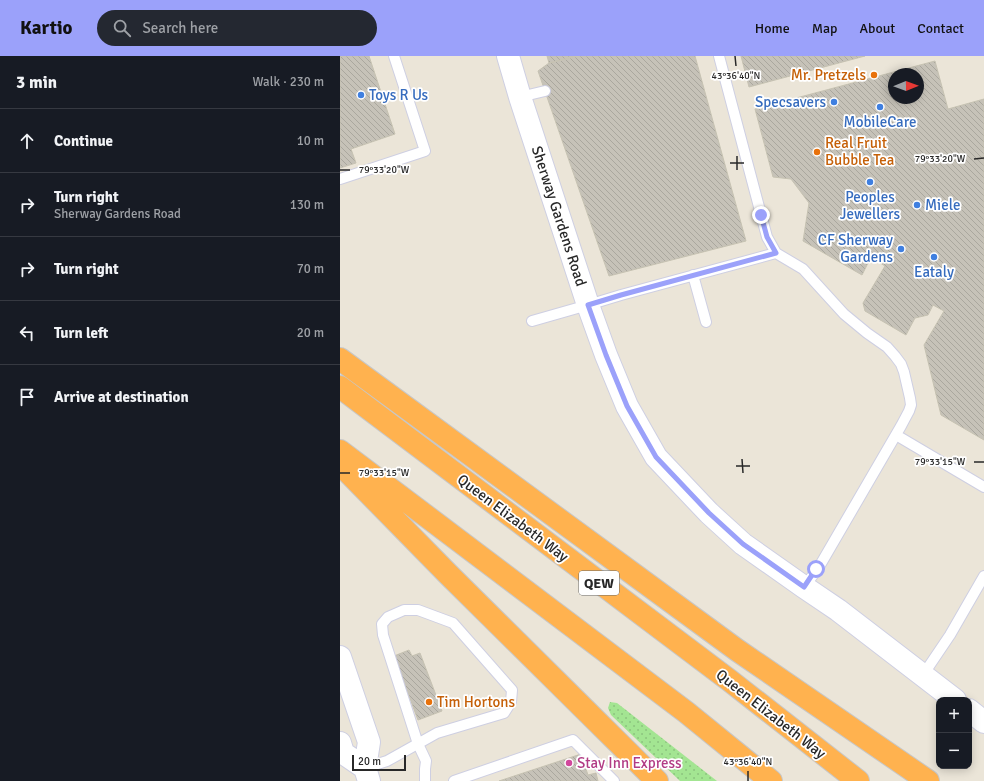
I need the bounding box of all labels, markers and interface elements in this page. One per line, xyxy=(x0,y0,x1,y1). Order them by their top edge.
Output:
search box xyxy=(97,10,377,46)
text: Kartio xyxy=(20,16,73,40)
icon: search xyxy=(111,17,133,39)
text: Search here xyxy=(143,19,218,37)
text: Home xyxy=(755,20,790,37)
text: Map xyxy=(812,20,837,37)
text: About xyxy=(859,20,895,37)
text: Contact xyxy=(917,20,964,37)
place label: Mr. Pretzels xyxy=(791,66,866,84)
north arrow xyxy=(888,68,924,104)
text: 43°36'40"N xyxy=(712,70,760,82)
marker: Mr. Pretzels xyxy=(869,70,879,80)
text: 3 min xyxy=(16,72,57,93)
text: Walk · 230 m xyxy=(253,74,324,90)
place label: Toys R Us xyxy=(369,86,429,104)
marker: Toys R Us xyxy=(356,90,366,100)
place label: Specsavers xyxy=(755,93,826,111)
marker: Specsavers xyxy=(829,97,839,107)
marker: MobileCare xyxy=(875,102,885,112)
place label: MobileCare xyxy=(844,113,916,131)
icon: ahead xyxy=(16,130,38,152)
text: Continue xyxy=(54,132,113,150)
text: 10 m xyxy=(297,133,324,149)
place label: Real Fruit Bubble Tea xyxy=(825,134,894,169)
street label: Sherway Gardens Road xyxy=(528,144,590,288)
marker: Real Fruit Bubble Tea xyxy=(812,147,822,157)
text: 79°33'20"W xyxy=(915,153,966,165)
text: 79°33'20"W xyxy=(359,164,410,176)
marker: Peoples Jewellers xyxy=(865,177,875,187)
text: Turn right xyxy=(54,188,119,206)
place label: Peoples Jewellers xyxy=(840,188,901,223)
icon: right xyxy=(16,194,38,216)
place label: Miele xyxy=(925,196,960,214)
text: 130 m xyxy=(290,197,324,213)
marker: Miele xyxy=(912,200,922,210)
text: Sherway Gardens Road xyxy=(54,206,181,222)
route end xyxy=(752,206,770,224)
place label: CF Sherway Gardens xyxy=(818,231,893,266)
marker: CF Sherway Gardens xyxy=(896,244,906,254)
marker: Eataly xyxy=(929,252,939,262)
icon: right xyxy=(16,258,38,280)
text: Turn right xyxy=(54,260,119,278)
text: 70 m xyxy=(297,261,324,277)
place label: Eataly xyxy=(914,263,954,281)
icon: left xyxy=(16,322,38,344)
text: Turn left xyxy=(54,324,108,342)
text: 20 m xyxy=(297,325,324,341)
icon: arrive xyxy=(16,386,38,408)
text: Arrive at destination xyxy=(54,388,189,406)
text: 79°33'15"W xyxy=(915,456,966,468)
text: 79°33'15"W xyxy=(359,467,410,479)
street label: Queen Elizabeth Way xyxy=(454,470,572,566)
route start xyxy=(807,560,825,578)
road number: QEW xyxy=(579,571,619,595)
street label: Queen Elizabeth Way xyxy=(713,666,829,762)
place label: Tim Hortons xyxy=(437,693,516,711)
marker: Tim Hortons xyxy=(424,697,434,707)
map controls xyxy=(936,697,972,769)
button: + xyxy=(936,697,972,733)
button: − xyxy=(936,733,972,769)
scale bar xyxy=(352,753,406,772)
place label: Stay Inn Express xyxy=(577,754,682,772)
text: 20 m xyxy=(358,755,381,768)
text: 43°36'40"N xyxy=(724,756,772,768)
marker: Stay Inn Express xyxy=(564,758,574,768)

